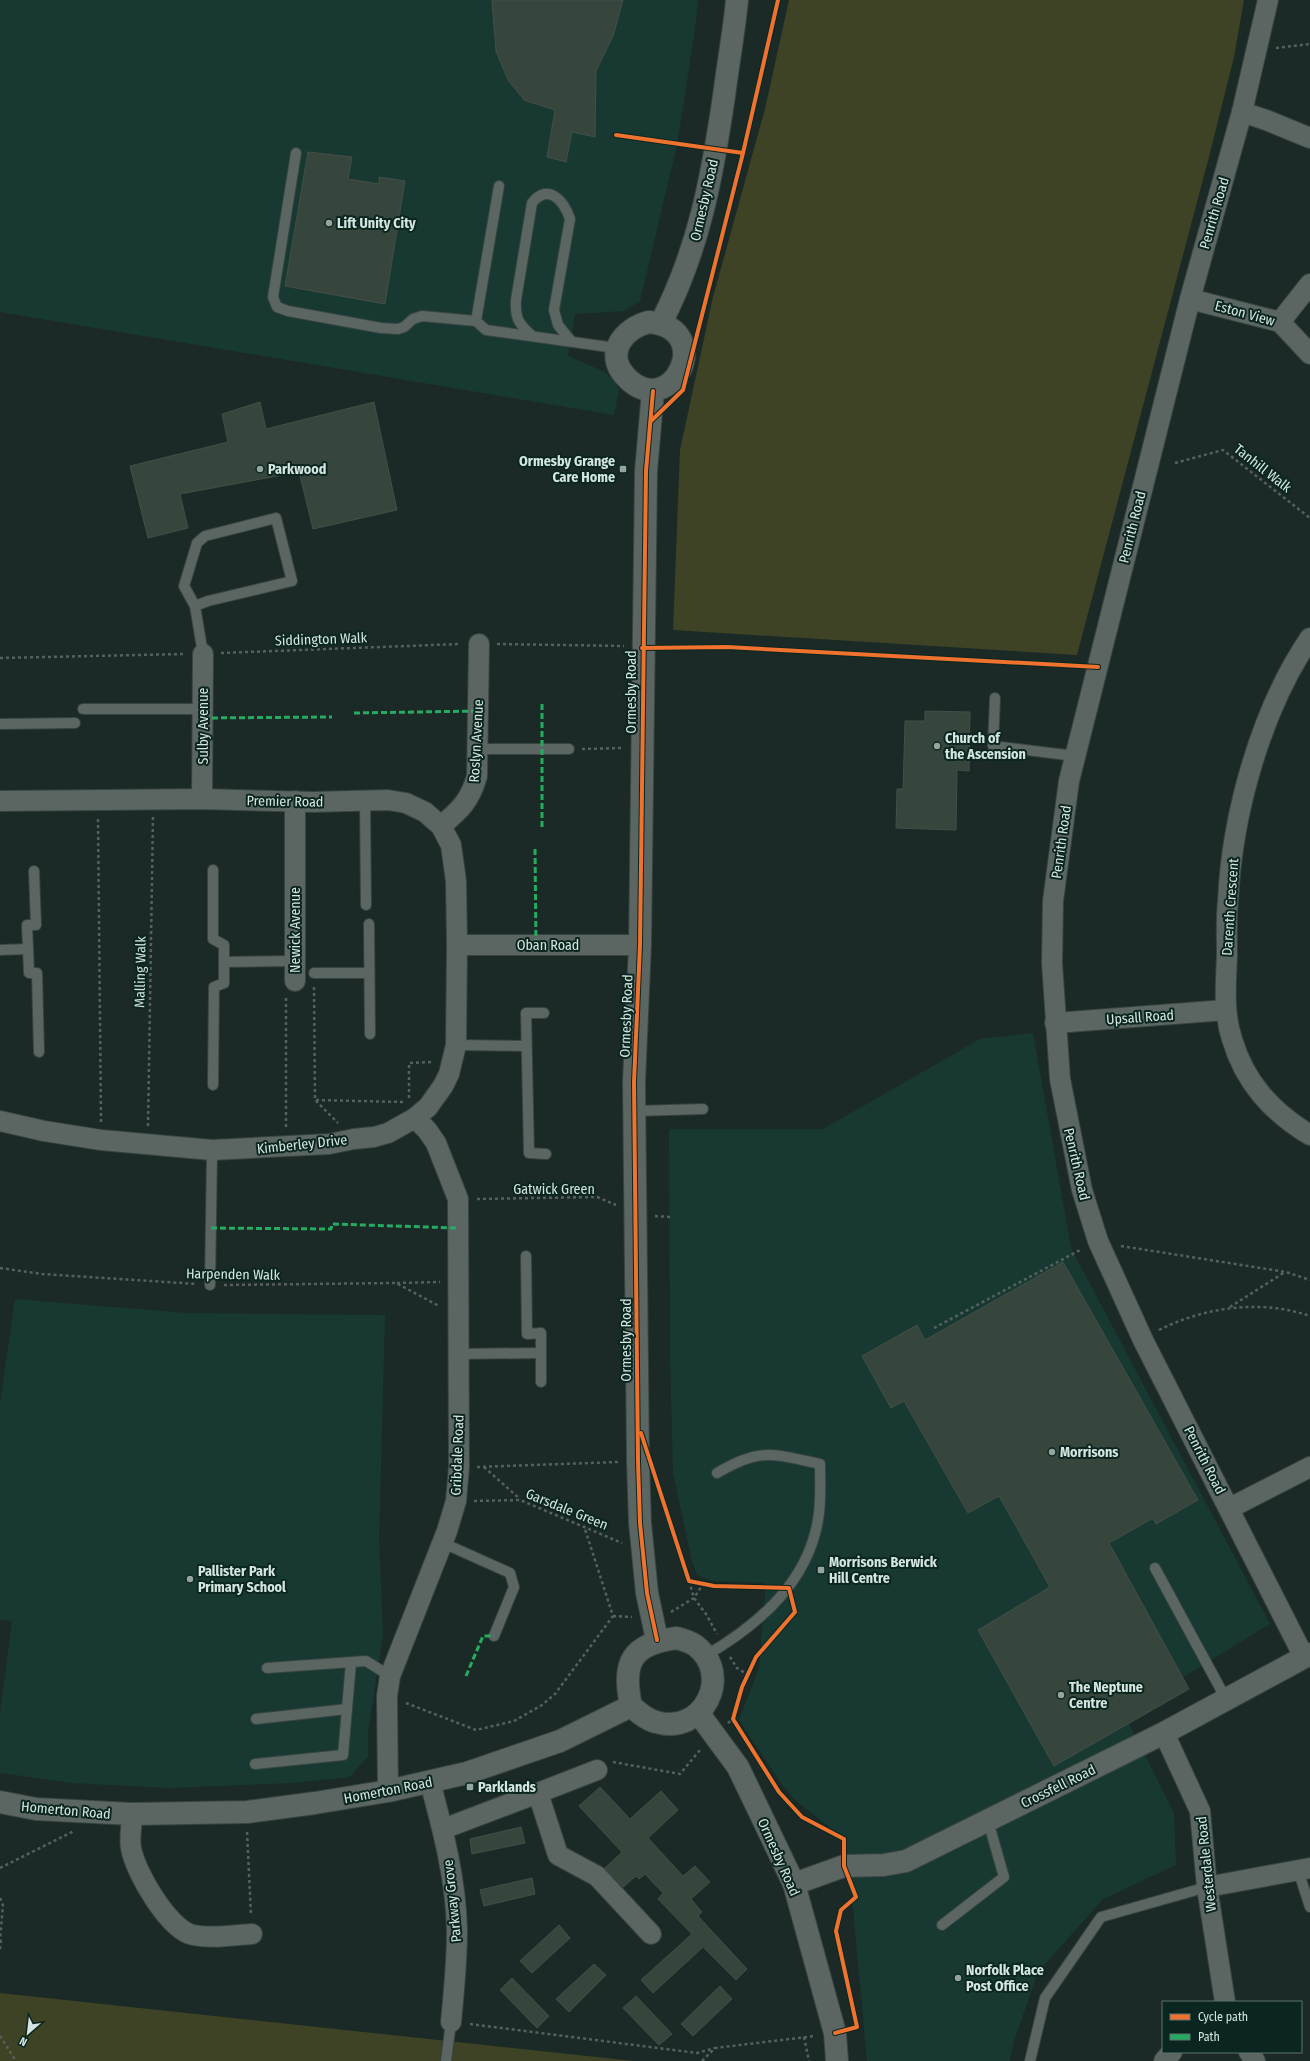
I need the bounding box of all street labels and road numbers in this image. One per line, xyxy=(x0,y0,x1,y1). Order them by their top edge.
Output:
street label: Ormesby Road xyxy=(687,158,722,243)
street label: Penrith Road xyxy=(1196,175,1233,251)
street label: Eston View xyxy=(1213,297,1277,330)
street label: Tanhill Walk xyxy=(1230,441,1295,497)
street label: Penrith Road xyxy=(1115,489,1150,565)
street label: Siddington Walk xyxy=(275,629,368,650)
street label: Ormesby Road xyxy=(623,650,640,734)
street label: Sulby Avenue xyxy=(195,687,212,764)
street label: Roslyn Avenue xyxy=(466,699,487,783)
street label: Premier Road xyxy=(246,792,324,811)
street label: Penrith Road xyxy=(1048,804,1075,880)
street label: Darenth Crescent xyxy=(1219,857,1242,956)
street label: Newick Avenue xyxy=(287,887,304,973)
street label: Malling Walk xyxy=(131,935,150,1008)
street label: Oban Road xyxy=(517,937,579,954)
street label: Ormesby Road xyxy=(617,974,636,1058)
street label: Upsall Road xyxy=(1106,1007,1175,1028)
street label: Penrith Road xyxy=(1060,1126,1093,1202)
street label: Kimberley Drive xyxy=(256,1131,348,1158)
street label: Gatwick Green xyxy=(513,1181,595,1198)
street label: Harpenden Walk xyxy=(186,1265,281,1284)
street label: Ormesby Road xyxy=(618,1298,635,1382)
street label: Gribdale Road xyxy=(448,1414,467,1496)
street label: Penrith Road xyxy=(1180,1423,1229,1497)
street label: Garsdale Green xyxy=(523,1485,610,1534)
street label: Crossfell Road xyxy=(1018,1761,1099,1812)
street label: Homerton Road xyxy=(342,1774,434,1807)
street label: Homerton Road xyxy=(20,1798,111,1823)
street label: Westerdale Road xyxy=(1193,1815,1220,1913)
street label: Ormesby Road xyxy=(754,1816,803,1899)
street label: Parkway Grove xyxy=(440,1859,465,1943)

